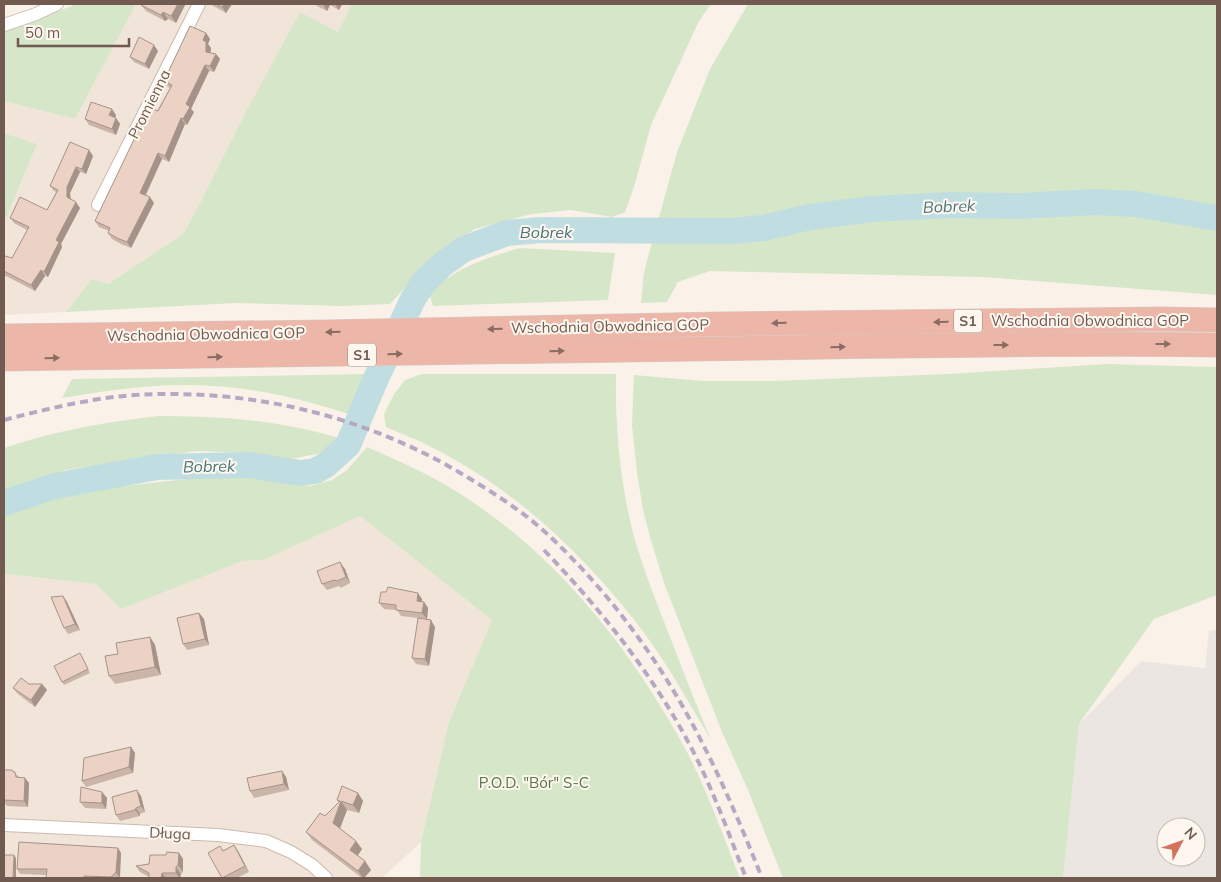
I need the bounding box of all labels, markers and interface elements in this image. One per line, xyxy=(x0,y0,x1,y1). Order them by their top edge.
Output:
scale bar xyxy=(18,15,129,47)
text: 50 m xyxy=(25,23,60,42)
street label: Promienna xyxy=(124,66,174,142)
water label: Bobrek xyxy=(923,195,976,217)
water label: Bobrek xyxy=(520,222,573,242)
road number: S1 xyxy=(954,310,982,332)
street label: Wschodnia Obwodnica GOP xyxy=(991,311,1189,330)
street label: Wschodnia Obwodnica GOP xyxy=(511,315,709,337)
one-way arrow xyxy=(933,318,949,326)
one-way arrow xyxy=(770,319,786,327)
street label: Wschodnia Obwodnica GOP xyxy=(107,323,305,345)
one-way arrow xyxy=(487,325,503,333)
one-way arrow xyxy=(324,328,340,336)
one-way arrow xyxy=(1156,340,1172,348)
one-way arrow xyxy=(993,341,1009,349)
one-way arrow xyxy=(831,342,847,350)
road number: S1 xyxy=(348,344,376,366)
one-way arrow xyxy=(550,347,566,355)
one-way arrow xyxy=(387,350,403,358)
one-way arrow xyxy=(207,352,223,360)
one-way arrow xyxy=(45,354,61,362)
water label: Bobrek xyxy=(183,456,236,476)
park label: P.O.D. "Bór" S-C xyxy=(479,773,589,792)
north arrow xyxy=(1156,817,1206,867)
street label: Długa xyxy=(149,822,191,844)
text: N xyxy=(1181,824,1201,843)

